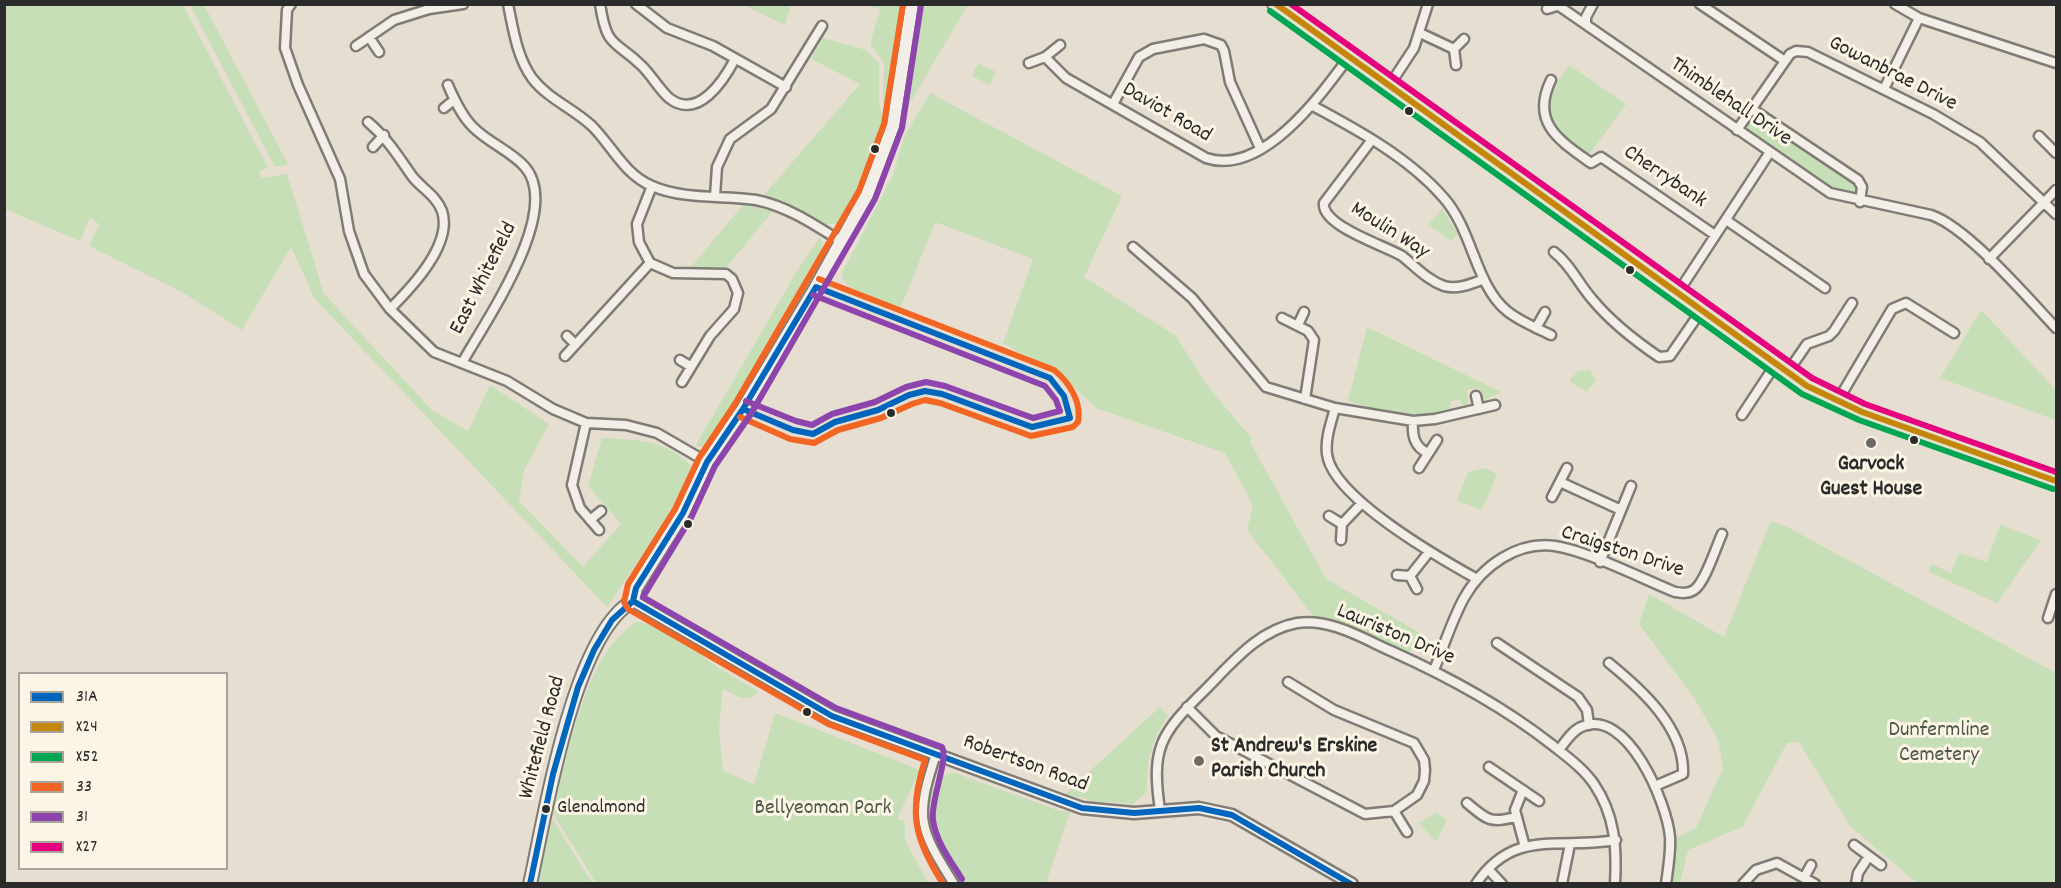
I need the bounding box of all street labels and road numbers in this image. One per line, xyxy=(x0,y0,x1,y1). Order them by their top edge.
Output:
street label: Gowanbrae Drive xyxy=(1823,31,1961,119)
street label: Thimblehall Drive xyxy=(1664,53,1796,153)
street label: Daviot Road xyxy=(1117,78,1215,150)
street label: Cherrybank xyxy=(1617,141,1711,215)
street label: Moulin Way xyxy=(1344,197,1434,267)
street label: East Whitefield xyxy=(445,218,525,340)
street label: Craigston Drive xyxy=(1557,521,1687,585)
street label: Lauriston Drive xyxy=(1332,599,1458,673)
street label: Whitefield Road xyxy=(515,674,573,802)
street label: Robertson Road xyxy=(959,730,1091,800)

